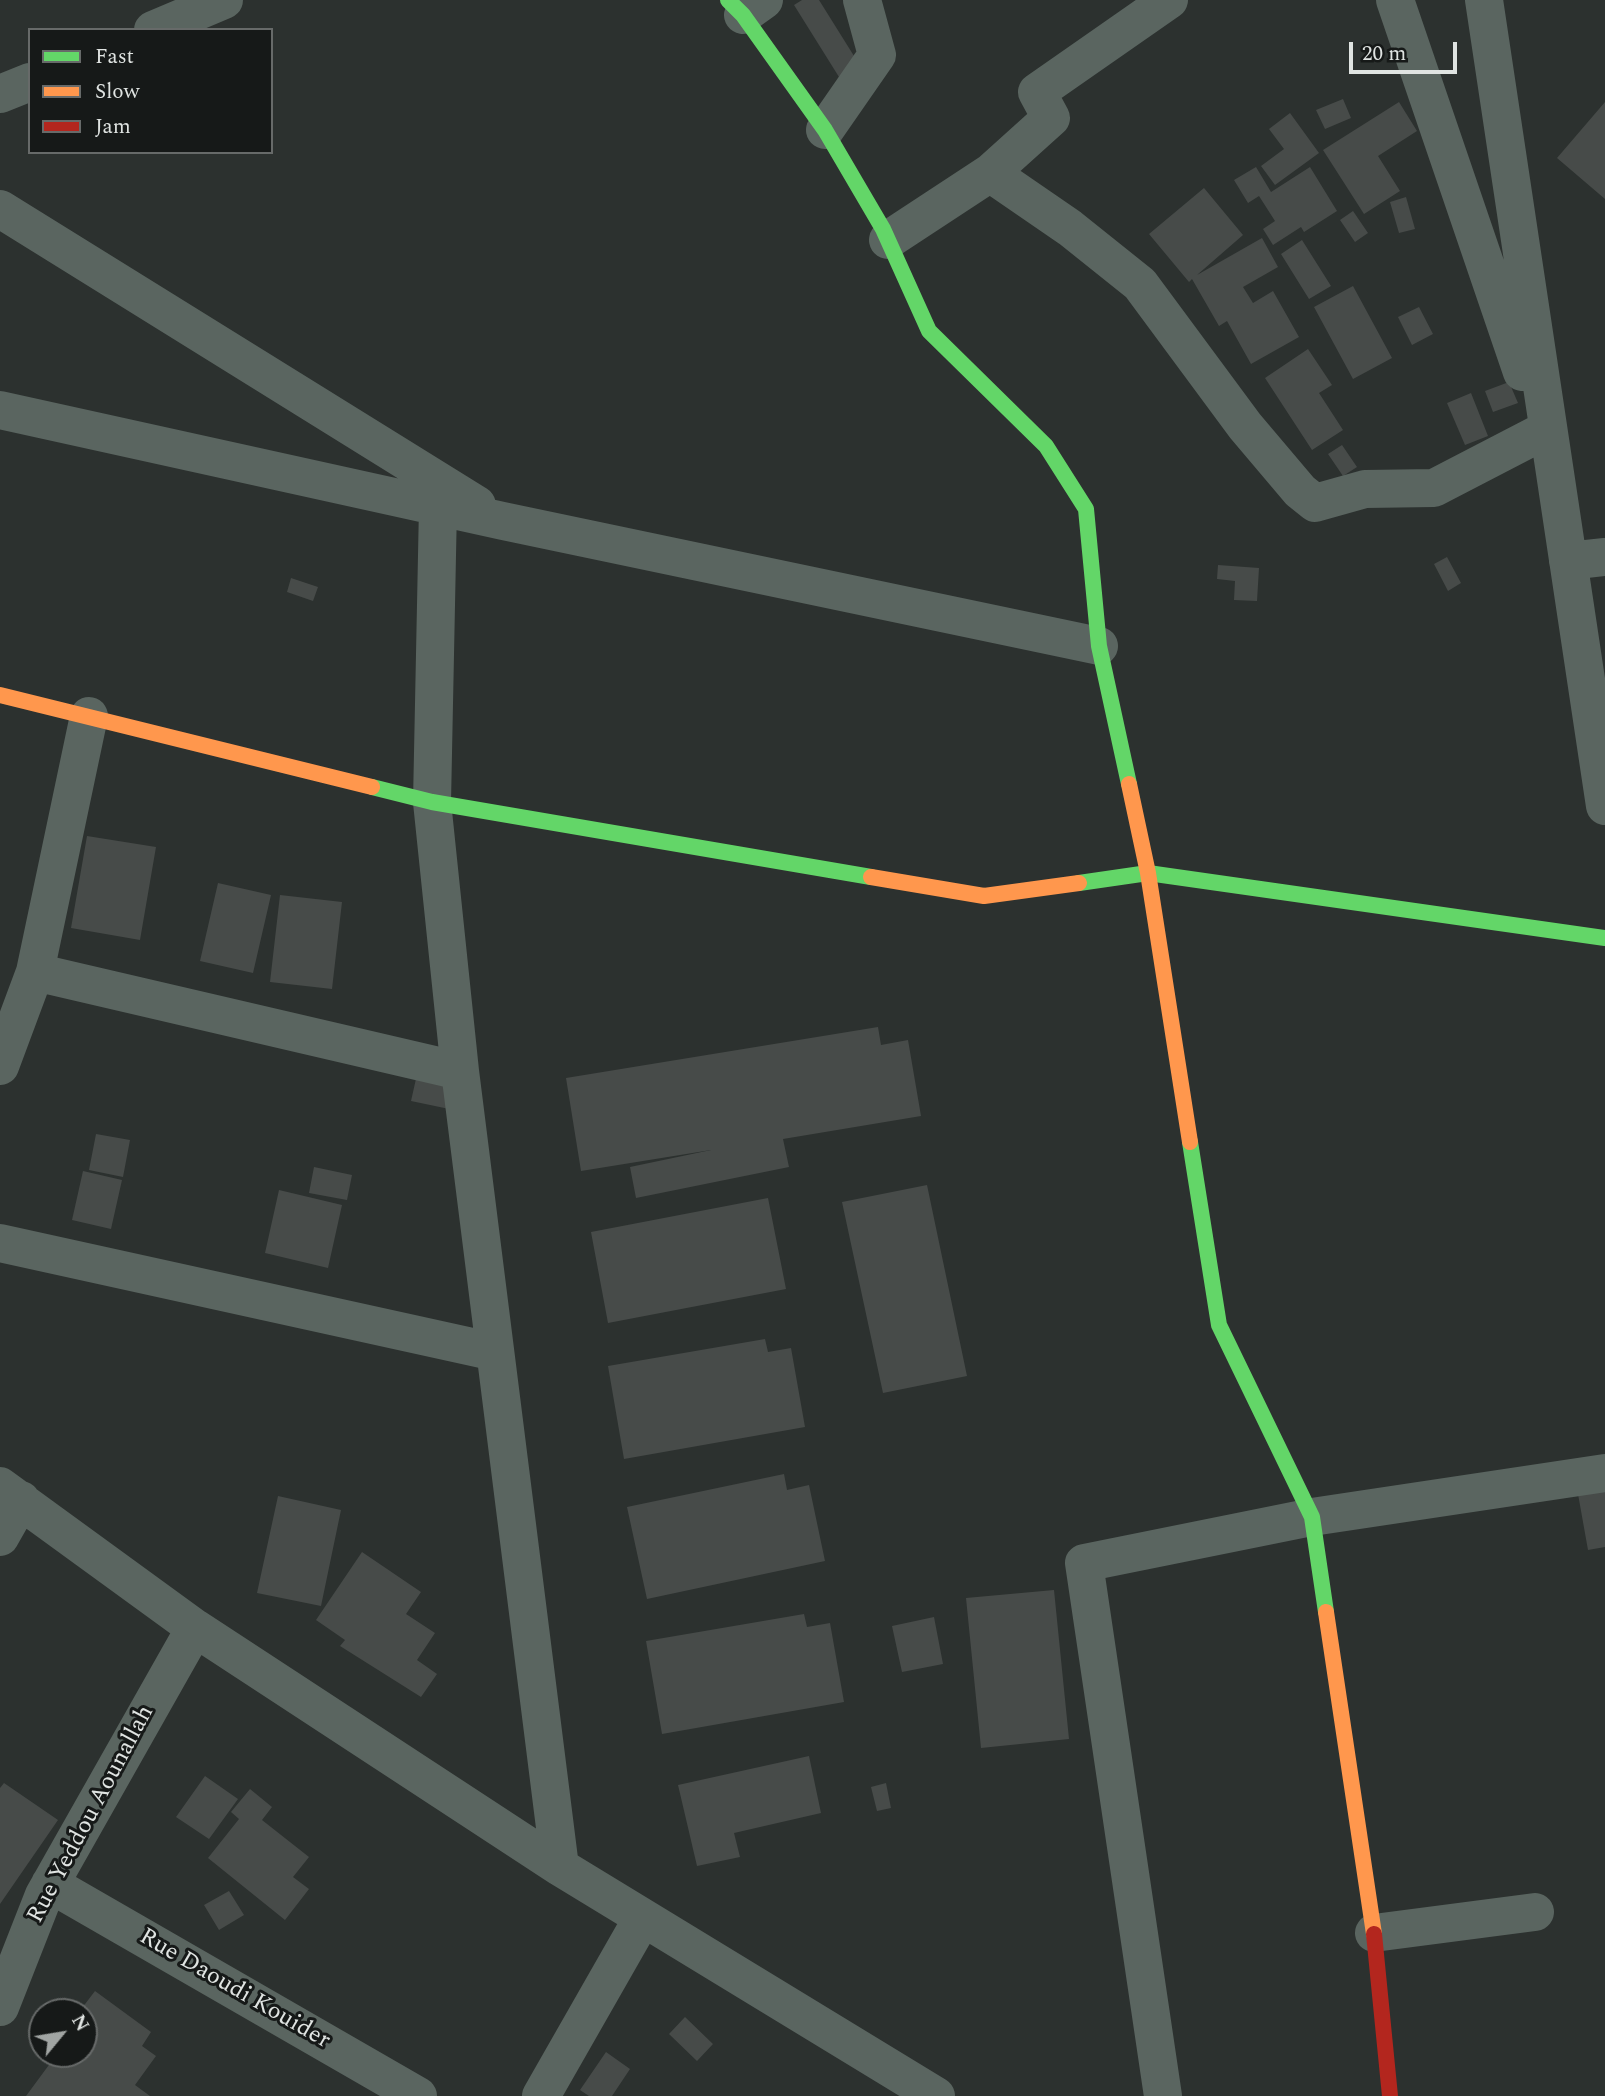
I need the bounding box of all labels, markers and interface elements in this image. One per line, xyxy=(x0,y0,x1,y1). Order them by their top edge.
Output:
legend xyxy=(28,28,273,154)
scale bar xyxy=(1353,28,1462,72)
text: 20 m xyxy=(1362,38,1406,70)
text: Fast xyxy=(95,41,134,73)
text: Slow xyxy=(95,76,139,108)
text: Jam xyxy=(95,111,131,143)
street label: Rue Yeddou Aounallah xyxy=(22,1701,162,1929)
street label: Rue Daoudi Kouider xyxy=(133,1924,335,2056)
north arrow xyxy=(28,1998,98,2068)
text: N xyxy=(63,2009,96,2037)

